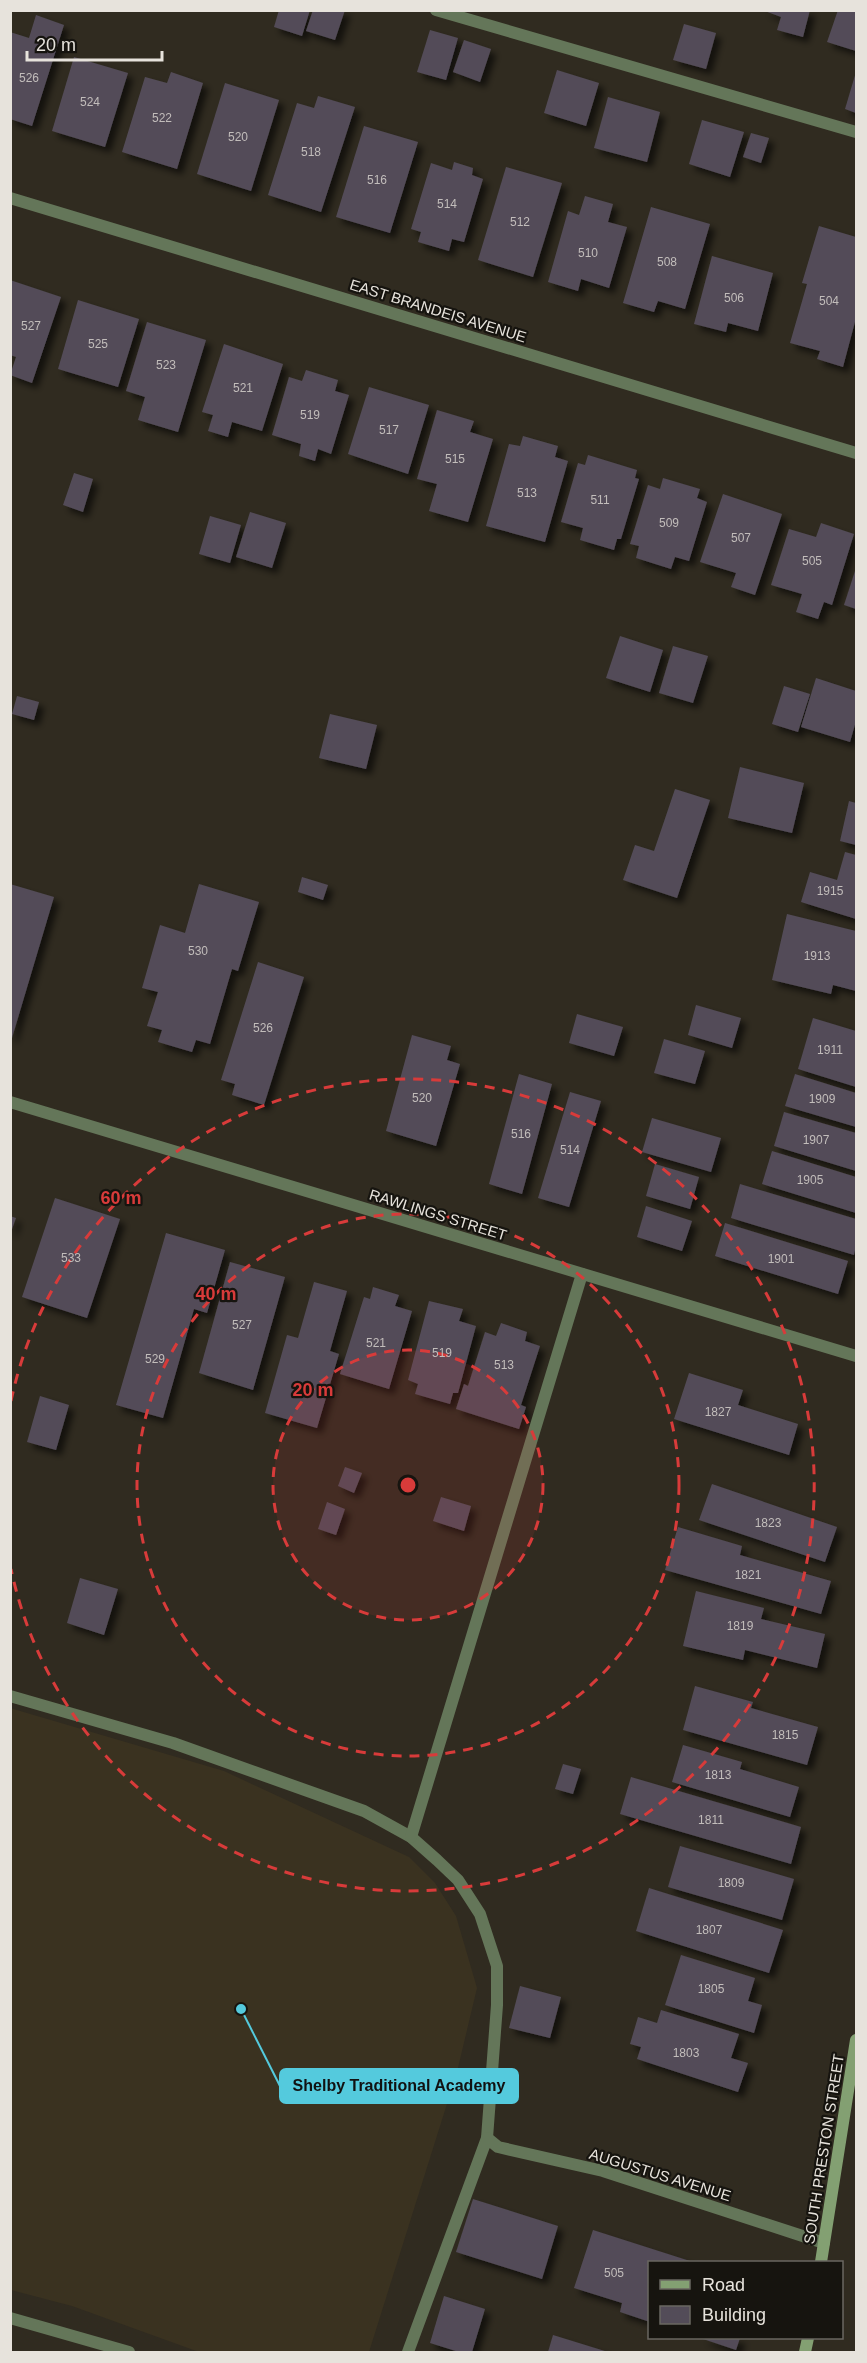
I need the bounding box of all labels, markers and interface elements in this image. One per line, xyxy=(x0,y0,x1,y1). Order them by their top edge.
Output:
scale bar xyxy=(27,24,162,62)
text: 20 m xyxy=(36,35,76,55)
house number: 526 xyxy=(19,71,39,85)
house number: 524 xyxy=(80,95,100,109)
house number: 522 xyxy=(152,111,172,125)
house number: 520 xyxy=(228,130,248,144)
house number: 518 xyxy=(301,145,321,159)
house number: 516 xyxy=(367,173,387,187)
house number: 514 xyxy=(437,197,457,211)
house number: 512 xyxy=(510,215,530,229)
house number: 510 xyxy=(578,246,598,260)
house number: 508 xyxy=(657,255,677,269)
street label: EAST BRANDEIS AVENUE xyxy=(348,276,528,346)
house number: 506 xyxy=(724,291,744,305)
house number: 504 xyxy=(819,294,839,308)
house number: 527 xyxy=(21,319,41,333)
house number: 525 xyxy=(88,337,108,351)
house number: 523 xyxy=(156,358,176,372)
house number: 521 xyxy=(233,381,253,395)
house number: 519 xyxy=(300,408,320,422)
house number: 517 xyxy=(379,423,399,437)
house number: 515 xyxy=(445,452,465,466)
house number: 513 xyxy=(517,486,537,500)
house number: 511 xyxy=(590,493,610,507)
house number: 509 xyxy=(659,516,679,530)
house number: 507 xyxy=(731,531,751,545)
house number: 505 xyxy=(802,554,822,568)
house number: 1915 xyxy=(817,884,844,898)
house number: 530 xyxy=(188,944,208,958)
house number: 1913 xyxy=(804,949,831,963)
house number: 526 xyxy=(253,1021,273,1035)
house number: 1911 xyxy=(817,1043,843,1057)
house number: 520 xyxy=(412,1091,432,1105)
house number: 1909 xyxy=(809,1092,836,1106)
house number: 516 xyxy=(511,1127,531,1141)
house number: 1907 xyxy=(803,1133,830,1147)
house number: 514 xyxy=(560,1143,580,1157)
house number: 1905 xyxy=(797,1173,824,1187)
street label: RAWLINGS STREET xyxy=(367,1186,509,1244)
text: 60 m xyxy=(100,1188,142,1208)
house number: 533 xyxy=(61,1251,81,1265)
house number: 1901 xyxy=(768,1252,795,1266)
text: 40 m xyxy=(195,1284,237,1304)
house number: 527 xyxy=(232,1318,252,1332)
house number: 521 xyxy=(366,1336,386,1350)
house number: 519 xyxy=(432,1346,452,1360)
house number: 529 xyxy=(145,1352,165,1366)
house number: 513 xyxy=(494,1358,514,1372)
text: 20 m xyxy=(292,1380,334,1400)
house number: 1827 xyxy=(705,1405,732,1419)
centre of rings xyxy=(398,1475,418,1495)
house number: 1823 xyxy=(755,1516,782,1530)
house number: 1821 xyxy=(735,1568,762,1582)
house number: 1819 xyxy=(727,1619,754,1633)
house number: 1815 xyxy=(772,1728,799,1742)
house number: 1813 xyxy=(705,1768,732,1782)
house number: 1811 xyxy=(698,1813,724,1827)
house number: 1809 xyxy=(718,1876,745,1890)
house number: 1807 xyxy=(696,1923,723,1937)
house number: 1805 xyxy=(698,1982,725,1996)
house number: 1803 xyxy=(673,2046,700,2060)
street label: SOUTH PRESTON STREET xyxy=(800,2053,847,2245)
callout: Shelby Traditional Academy xyxy=(280,2069,518,2103)
text: Shelby Traditional Academy xyxy=(293,2077,506,2094)
street label: AUGUSTUS AVENUE xyxy=(587,2145,733,2204)
legend xyxy=(648,2261,843,2339)
house number: 505 xyxy=(604,2266,624,2280)
text: Road xyxy=(702,2275,745,2295)
text: Building xyxy=(702,2305,766,2325)

